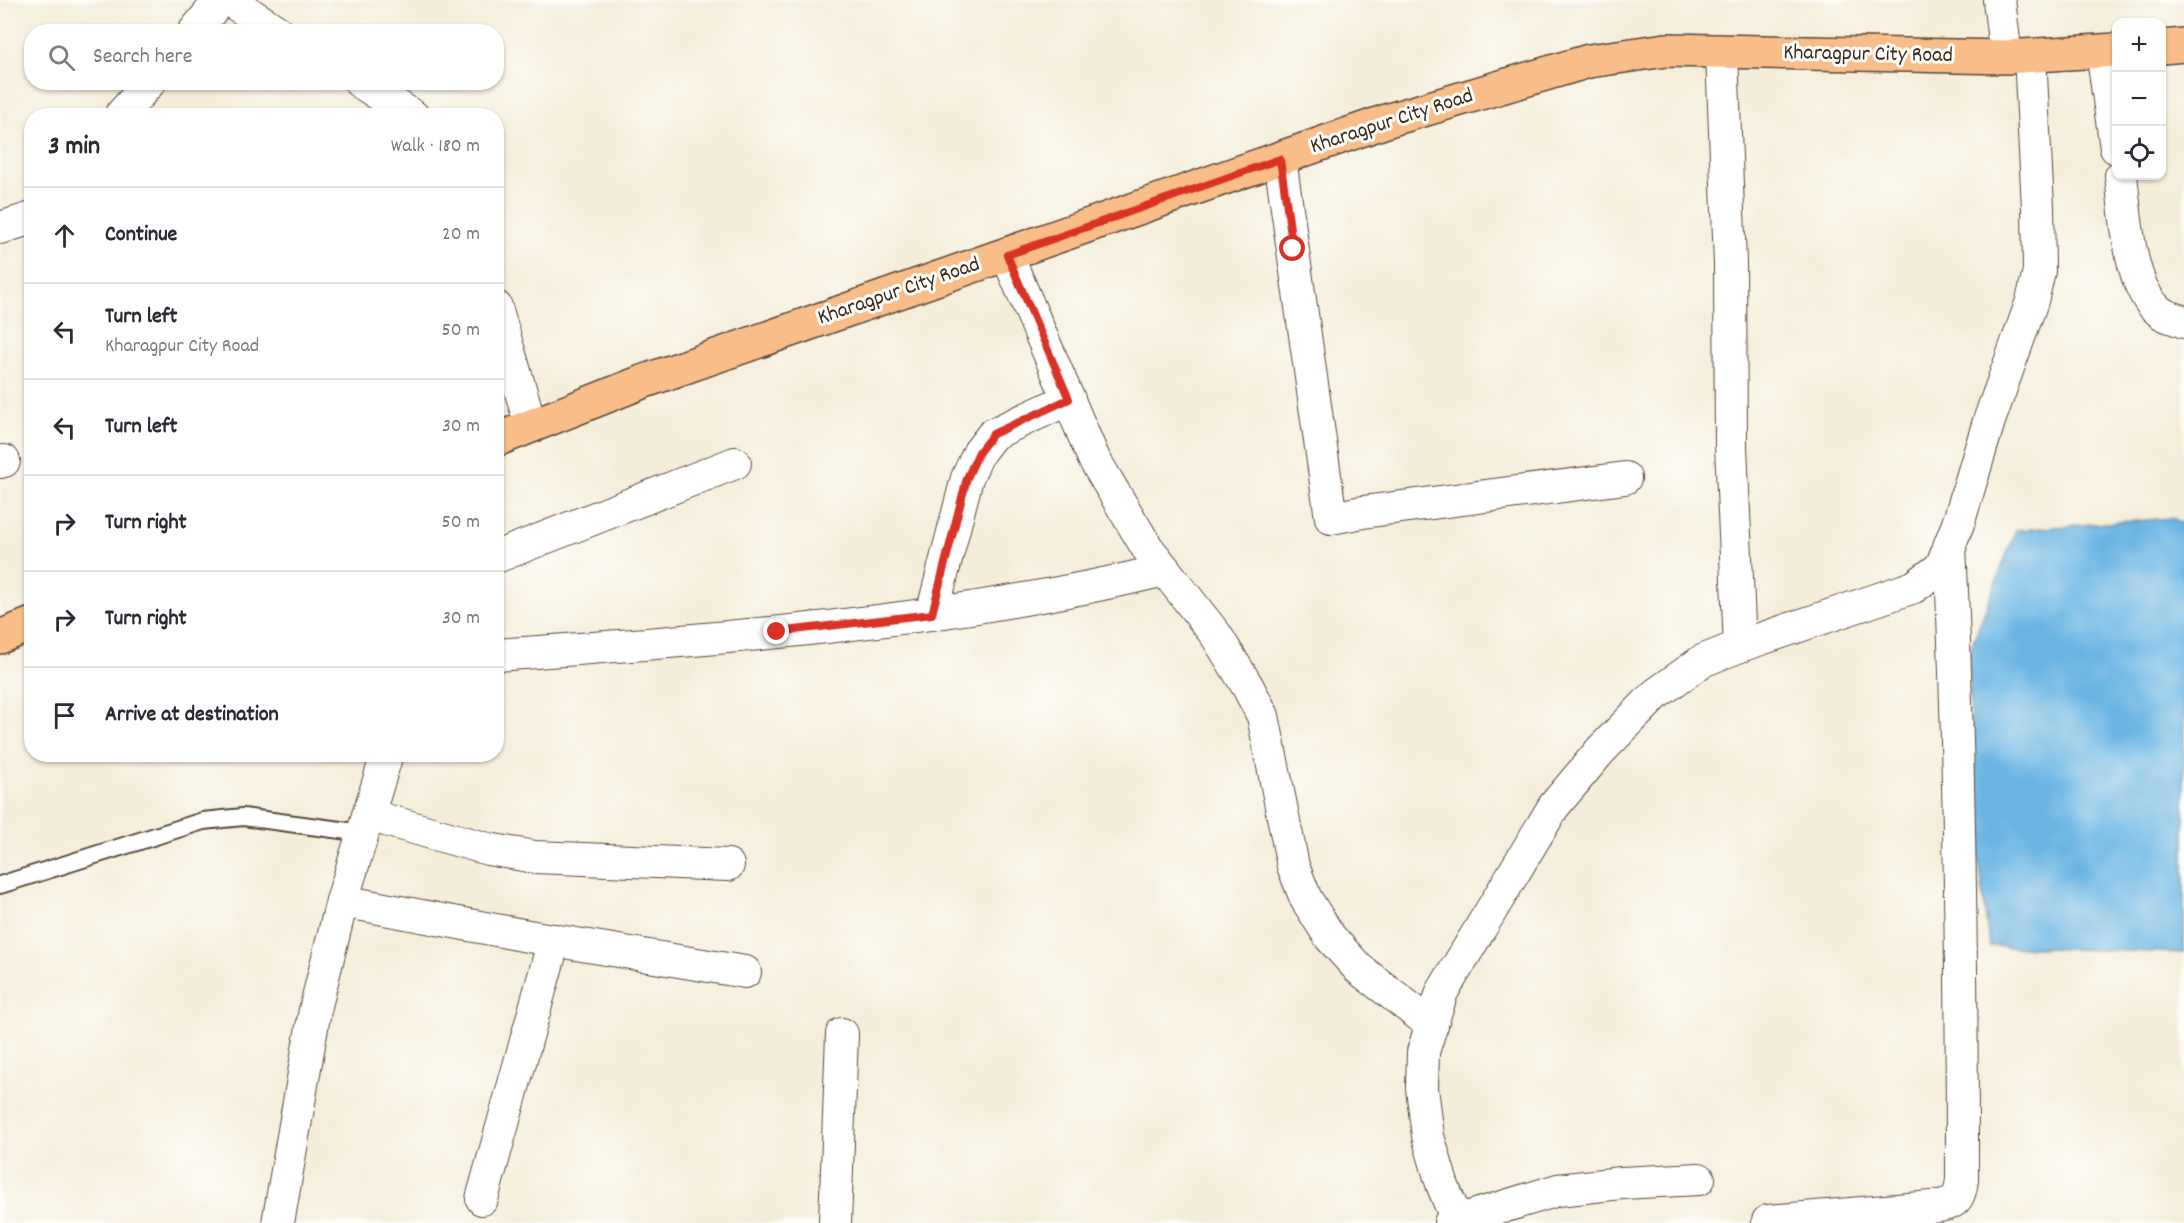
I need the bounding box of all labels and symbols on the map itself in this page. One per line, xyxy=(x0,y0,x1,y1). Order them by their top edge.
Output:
street label: Kharagpur City Road xyxy=(1783,38,1953,72)
street label: Kharagpur City Road xyxy=(1307,81,1477,163)
route start xyxy=(1279,235,1305,261)
street label: Kharagpur City Road xyxy=(814,250,984,334)
route end xyxy=(763,618,789,644)

